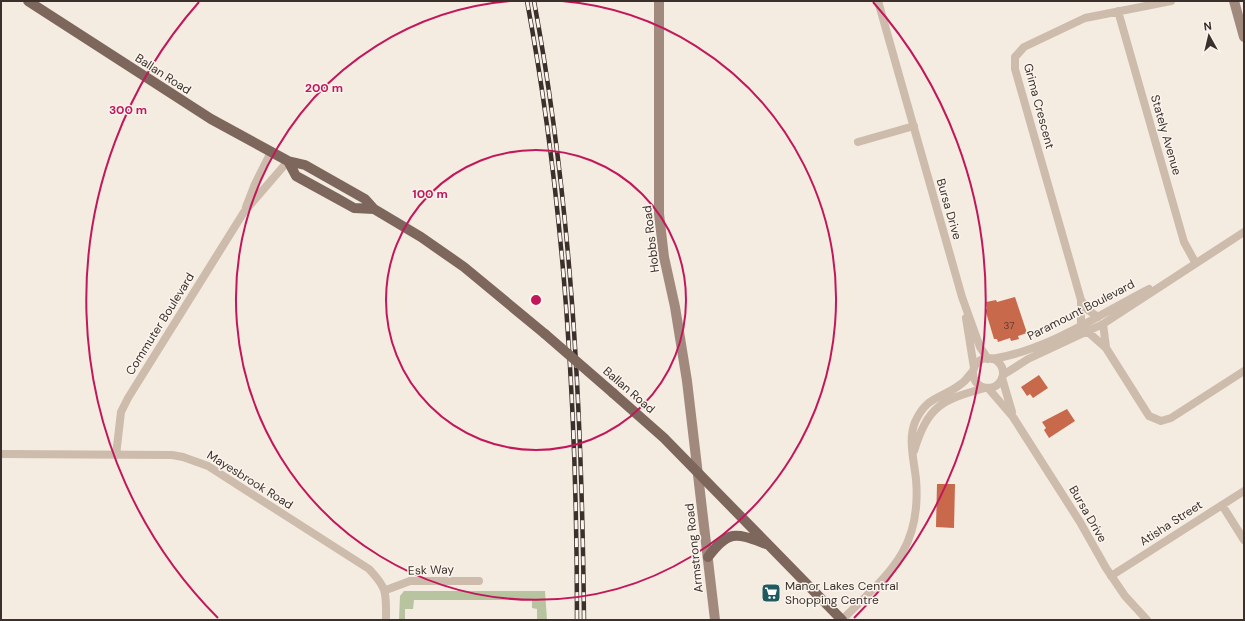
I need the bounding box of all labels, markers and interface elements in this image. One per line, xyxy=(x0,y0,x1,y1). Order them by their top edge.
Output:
north arrow xyxy=(1189,16,1229,56)
text: N xyxy=(1203,19,1213,34)
street label: Ballan Road xyxy=(132,50,194,98)
street label: Grima Crescent xyxy=(1020,62,1058,151)
text: 200 m xyxy=(305,80,343,96)
street label: Stately Avenue xyxy=(1147,93,1185,177)
text: 300 m xyxy=(109,102,147,118)
street label: Bursa Drive xyxy=(933,177,965,242)
text: 100 m xyxy=(412,186,448,202)
street label: Hobbs Road xyxy=(639,205,663,273)
street label: Commuter Boulevard xyxy=(122,270,198,378)
street label: Paramount Boulevard xyxy=(1025,276,1137,344)
centre of rings xyxy=(529,293,543,307)
house number: 37 xyxy=(1003,319,1015,332)
street label: Ballan Road xyxy=(600,363,658,417)
street label: Mayesbrook Road xyxy=(204,447,296,513)
street label: Bursa Drive xyxy=(1065,483,1111,545)
street label: Atisha Street xyxy=(1137,497,1206,549)
street label: Armstrong Road xyxy=(681,503,707,593)
street label: Esk Way xyxy=(408,561,455,579)
place label: Manor Lakes Central Shopping Centre xyxy=(785,578,898,608)
supermarket icon: Manor Lakes Central Shopping Centre xyxy=(760,582,782,604)

